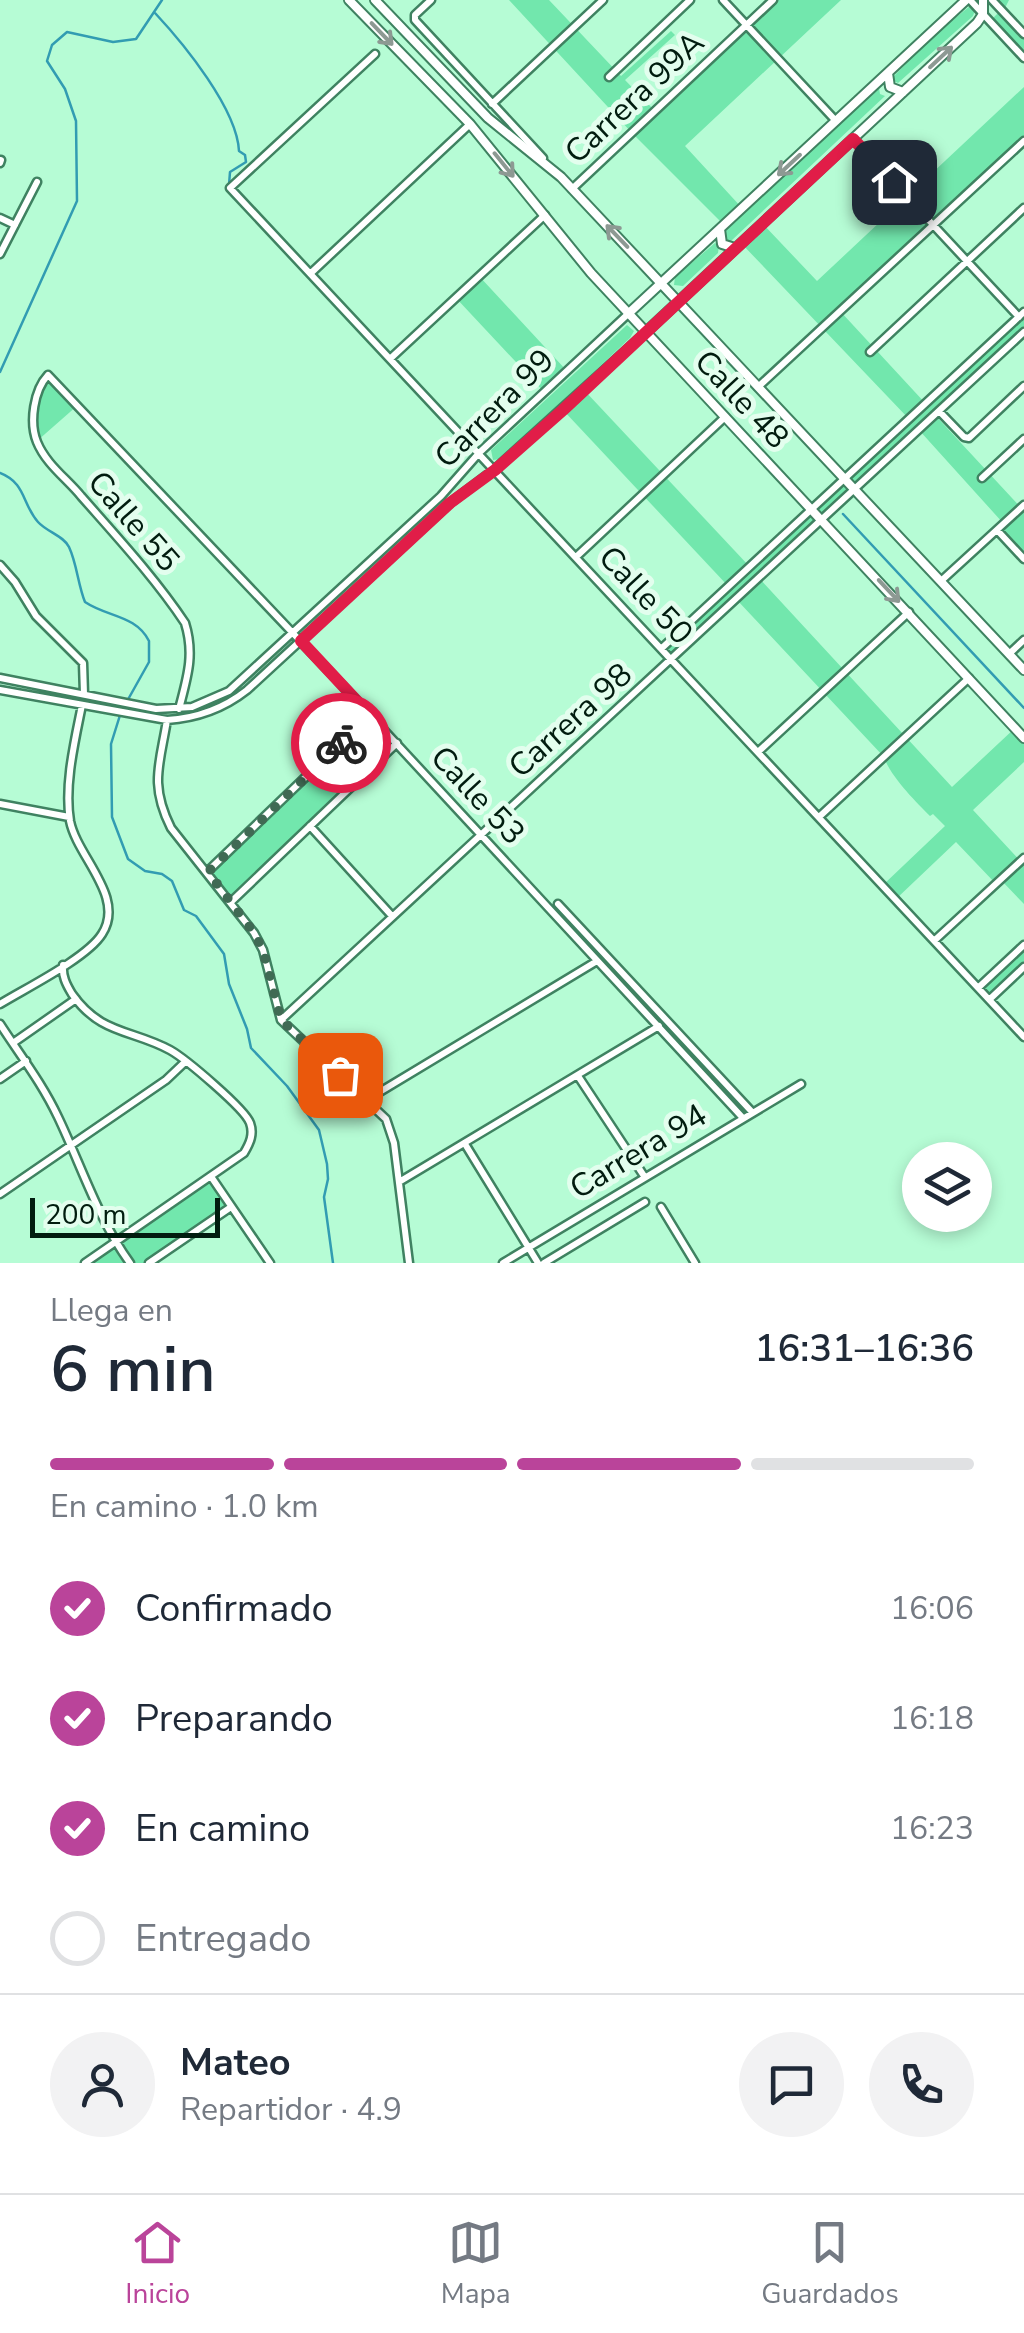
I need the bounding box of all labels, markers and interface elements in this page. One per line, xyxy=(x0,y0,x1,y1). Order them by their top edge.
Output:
one-way arrow xyxy=(370,21,394,45)
street label: Carrera 99A xyxy=(555,22,713,173)
one-way arrow xyxy=(928,45,952,69)
pin xyxy=(852,140,937,225)
one-way arrow xyxy=(493,151,515,177)
one-way arrow xyxy=(777,153,802,176)
icon: home xyxy=(867,155,922,210)
one-way arrow xyxy=(606,224,629,249)
street label: Carrera 99 xyxy=(425,339,564,478)
street label: Calle 48 xyxy=(685,341,798,458)
street label: Calle 55 xyxy=(78,462,189,581)
street label: Calle 50 xyxy=(589,537,702,654)
one-way arrow xyxy=(877,578,900,603)
street label: Carrera 98 xyxy=(499,653,641,787)
courier xyxy=(291,693,391,793)
icon: bike xyxy=(314,716,369,771)
street label: Calle 53 xyxy=(421,737,534,854)
pin xyxy=(298,1033,383,1118)
icon: bag xyxy=(313,1048,368,1103)
street label: Carrera 94 xyxy=(562,1094,715,1209)
map controls xyxy=(902,1142,992,1232)
button: layers xyxy=(902,1142,992,1232)
scale bar xyxy=(30,1193,220,1238)
text: 200 m xyxy=(45,1196,127,1234)
text: Llega en xyxy=(50,1289,173,1332)
text: 16:31–16:36 xyxy=(755,1323,974,1374)
text: 6 min xyxy=(50,1325,216,1414)
text: En camino · 1.0 km xyxy=(50,1485,319,1528)
icon: check xyxy=(50,1581,105,1636)
text: Confirmado xyxy=(135,1583,333,1634)
text: 16:06 xyxy=(890,1587,974,1630)
icon: check xyxy=(50,1691,105,1746)
text: Preparando xyxy=(135,1693,333,1744)
text: 16:18 xyxy=(890,1697,974,1740)
icon: check xyxy=(50,1801,105,1856)
text: En camino xyxy=(135,1803,310,1854)
text: 16:23 xyxy=(890,1807,974,1850)
text: Entregado xyxy=(135,1913,311,1964)
button: person xyxy=(50,2032,155,2137)
button: chat xyxy=(739,2032,844,2137)
button: phone xyxy=(869,2032,974,2137)
text: Mateo xyxy=(180,2037,291,2088)
text: Repartidor · 4.9 xyxy=(180,2088,402,2131)
tab: Inicio xyxy=(125,2215,190,2313)
tab: Mapa xyxy=(441,2215,511,2313)
tab: Guardados xyxy=(761,2215,899,2313)

